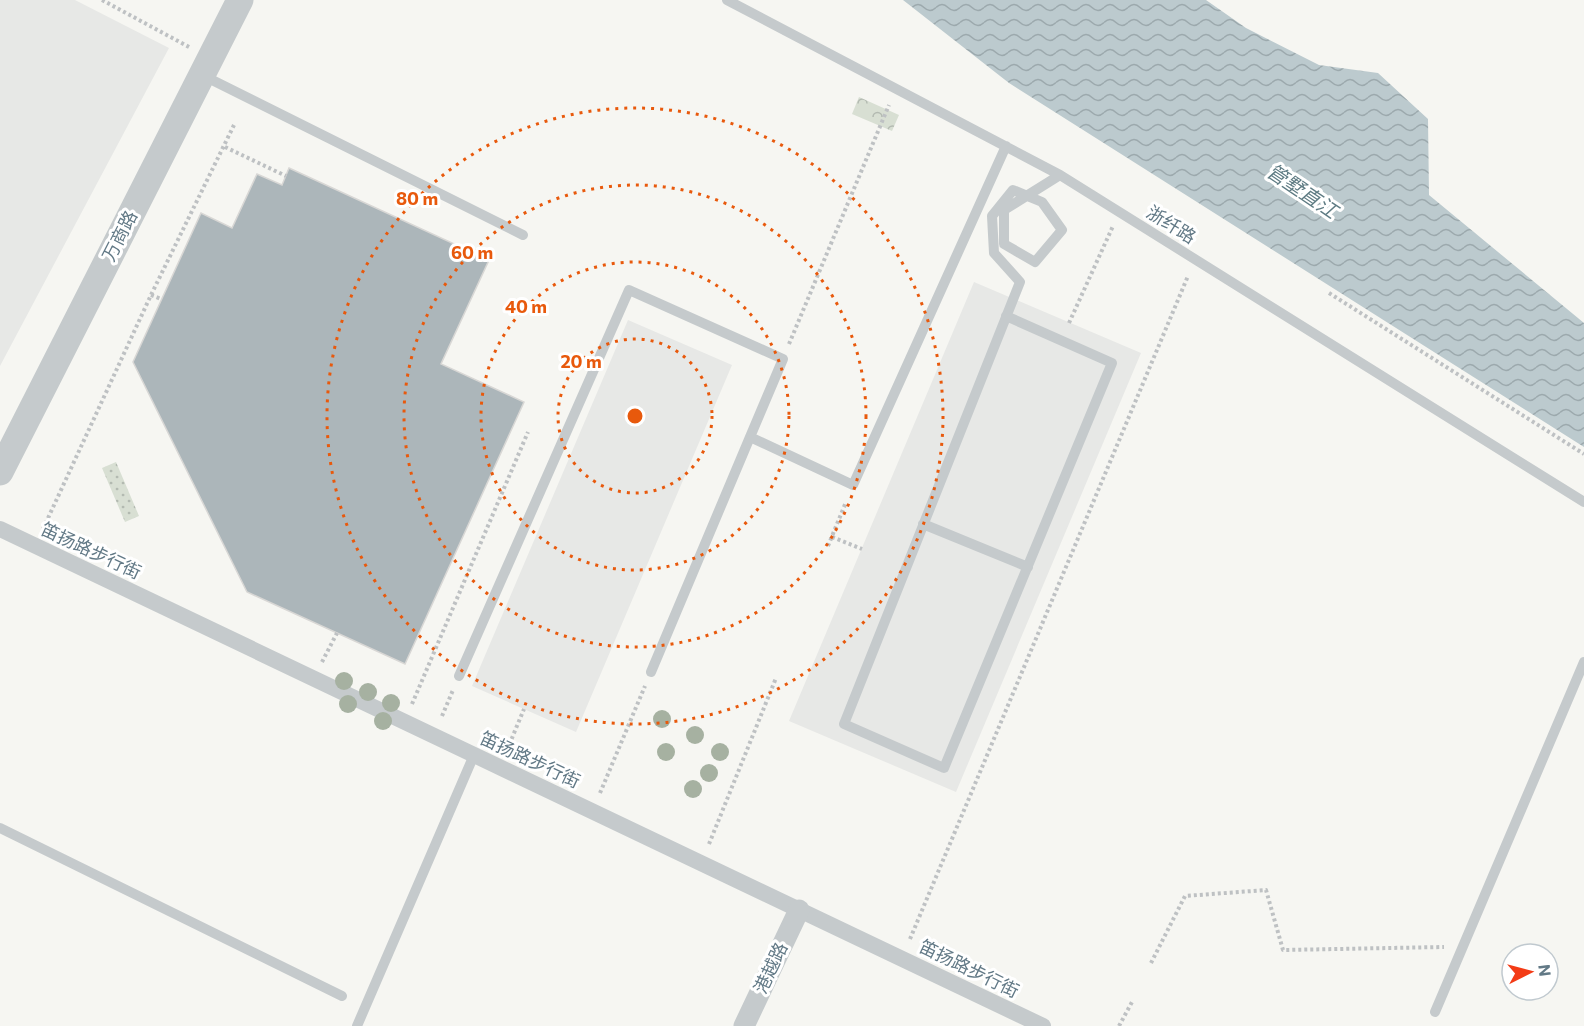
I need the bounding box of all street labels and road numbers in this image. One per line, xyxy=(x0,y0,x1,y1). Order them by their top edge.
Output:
street label: 浙纤路 xyxy=(1143,201,1200,248)
street label: 万商路 xyxy=(97,206,141,265)
street label: 笛扬路步行街 xyxy=(38,517,145,583)
street label: 笛扬路步行街 xyxy=(477,726,584,792)
street label: 笛扬路步行街 xyxy=(916,935,1023,1002)
street label: 港越路 xyxy=(749,938,791,997)

